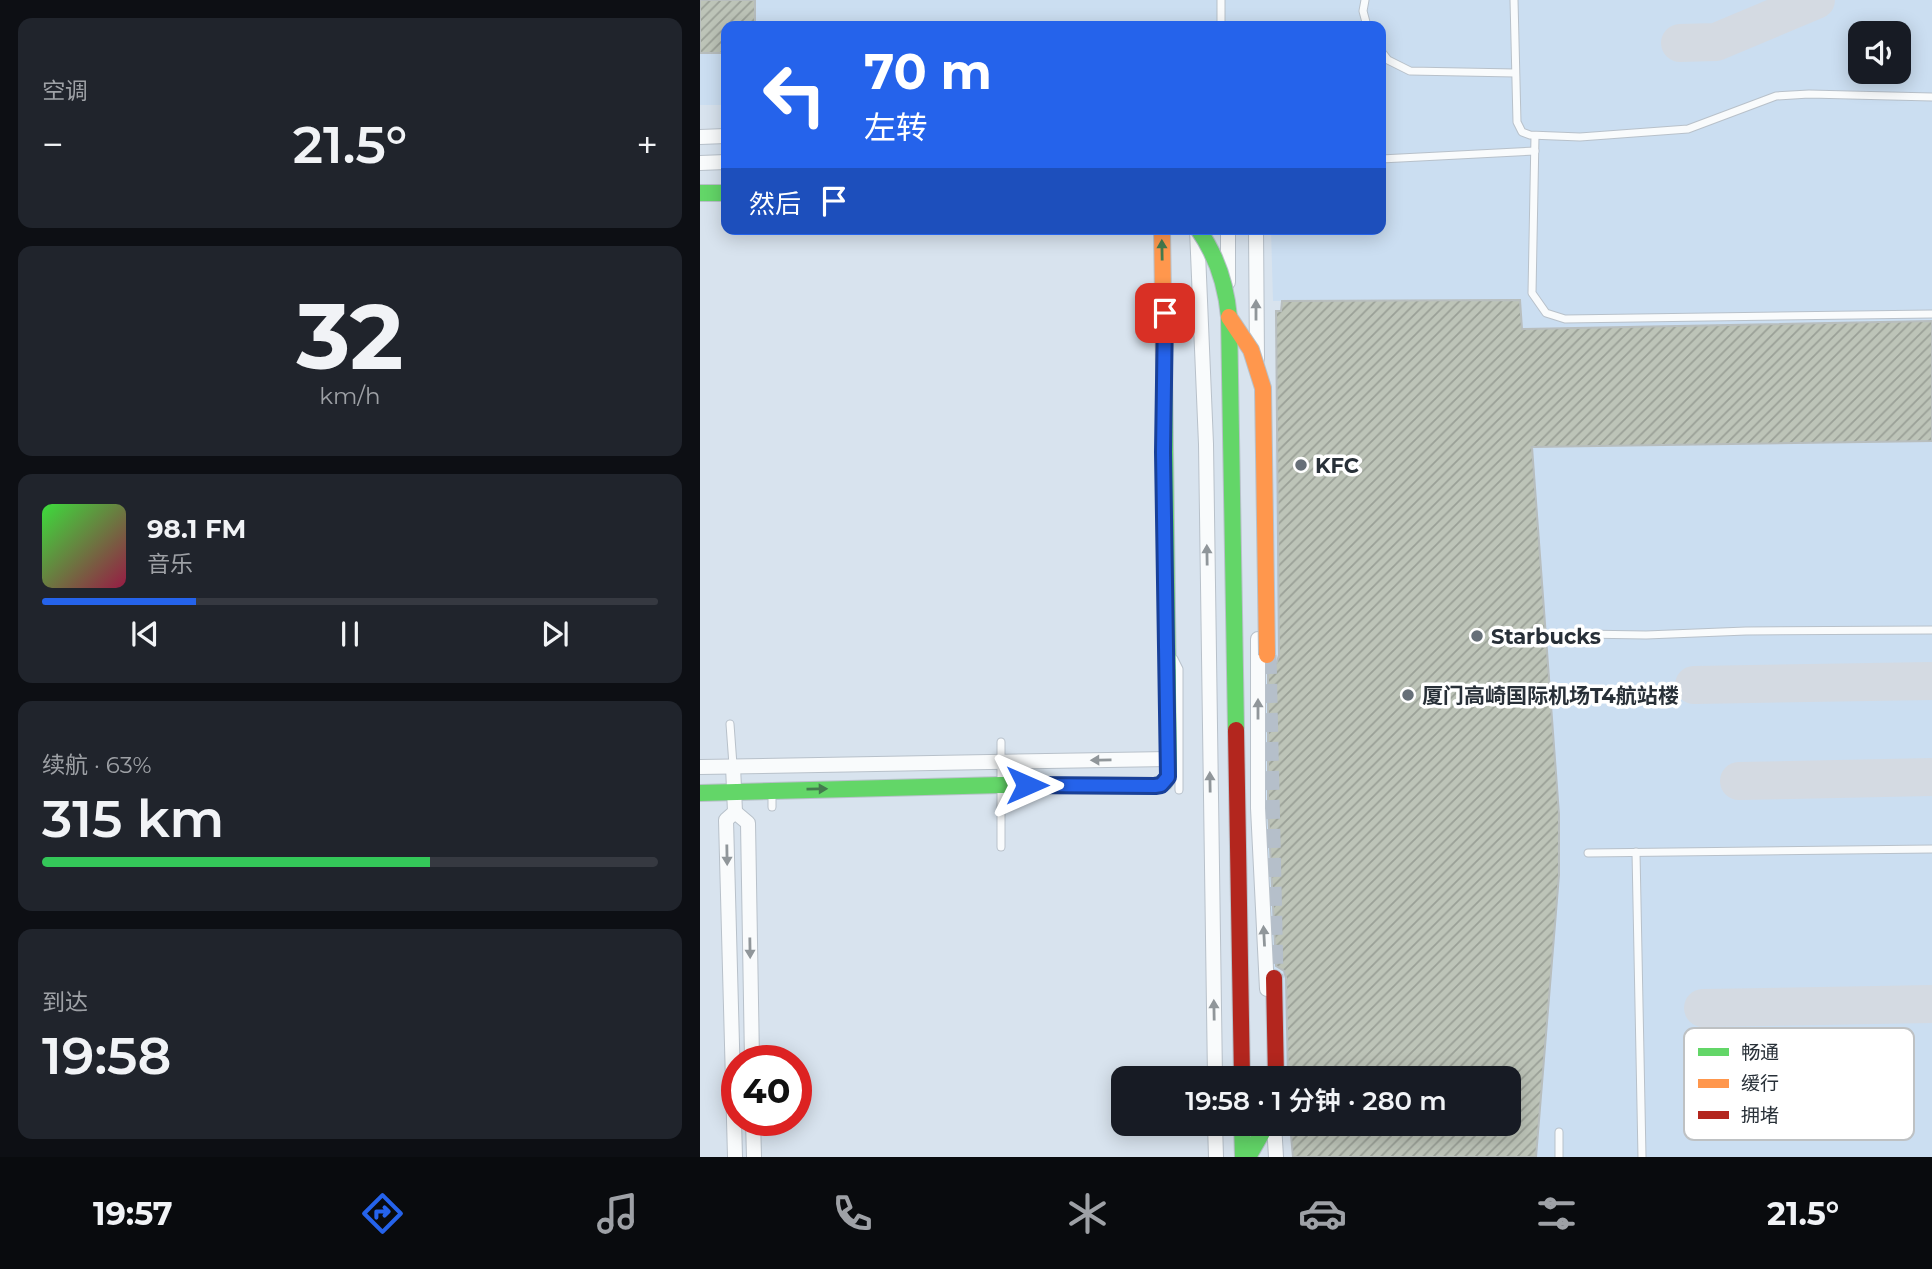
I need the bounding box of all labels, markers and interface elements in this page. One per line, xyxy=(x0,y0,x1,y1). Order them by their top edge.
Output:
map controls xyxy=(1848,21,1911,84)
button: sound xyxy=(1848,21,1911,84)
text: 70 m xyxy=(864,42,992,101)
icon: left xyxy=(749,49,840,140)
text: 空调 xyxy=(42,77,88,105)
text: 左转 xyxy=(864,108,928,147)
text: 21.5° xyxy=(293,113,407,176)
text: − xyxy=(42,121,64,168)
text: + xyxy=(636,121,658,168)
icon: arrive xyxy=(815,182,853,220)
text: 然后 xyxy=(749,188,801,220)
one-way arrow xyxy=(1157,239,1168,261)
text: 32 xyxy=(296,281,404,392)
pin xyxy=(1135,283,1195,343)
icon: arrive xyxy=(1146,294,1184,332)
one-way arrow xyxy=(1250,299,1262,321)
text: km/h xyxy=(319,382,381,410)
place label: KFC xyxy=(1315,453,1359,478)
marker: KFC xyxy=(1293,457,1309,473)
text: 98.1 FM xyxy=(147,513,246,545)
one-way arrow xyxy=(1201,544,1213,566)
text: 音乐 xyxy=(147,550,193,578)
icon: previous xyxy=(126,615,164,653)
icon: pause xyxy=(331,615,369,653)
icon: next xyxy=(536,615,574,653)
place label: Starbucks xyxy=(1491,624,1601,649)
marker: Starbucks xyxy=(1469,628,1485,644)
place label: 厦门高崎国际机场T4航站楼 xyxy=(1422,683,1679,708)
marker: 厦门高崎国际机场T4航站楼 xyxy=(1400,687,1416,703)
one-way arrow xyxy=(1252,698,1264,720)
position arrow xyxy=(990,748,1064,822)
text: 续航 · 63% xyxy=(42,751,152,779)
one-way arrow xyxy=(1089,755,1111,766)
one-way arrow xyxy=(1205,771,1216,793)
one-way arrow xyxy=(806,784,828,795)
text: 315 km xyxy=(42,787,224,850)
one-way arrow xyxy=(722,844,733,866)
one-way arrow xyxy=(1259,925,1270,947)
one-way arrow xyxy=(744,937,756,959)
text: 到达 xyxy=(42,988,88,1016)
one-way arrow xyxy=(1208,999,1219,1021)
text: 19:58 xyxy=(42,1024,171,1087)
legend xyxy=(1684,1028,1914,1140)
text: 畅通 xyxy=(1741,1041,1779,1064)
speed limit sign: 40 xyxy=(721,1045,812,1136)
text: 缓行 xyxy=(1741,1072,1779,1095)
text: 19:58 · 1 分钟 · 280 m xyxy=(1185,1085,1447,1117)
text: 拥堵 xyxy=(1741,1104,1779,1127)
icon: directions xyxy=(358,1189,407,1238)
icon: music xyxy=(593,1189,642,1238)
icon: phone xyxy=(828,1189,877,1238)
icon: climate xyxy=(1063,1189,1112,1238)
icon: car xyxy=(1298,1189,1347,1238)
icon: filters xyxy=(1532,1189,1581,1238)
text: 19:57 xyxy=(93,1194,173,1233)
text: 21.5° xyxy=(1767,1194,1839,1233)

